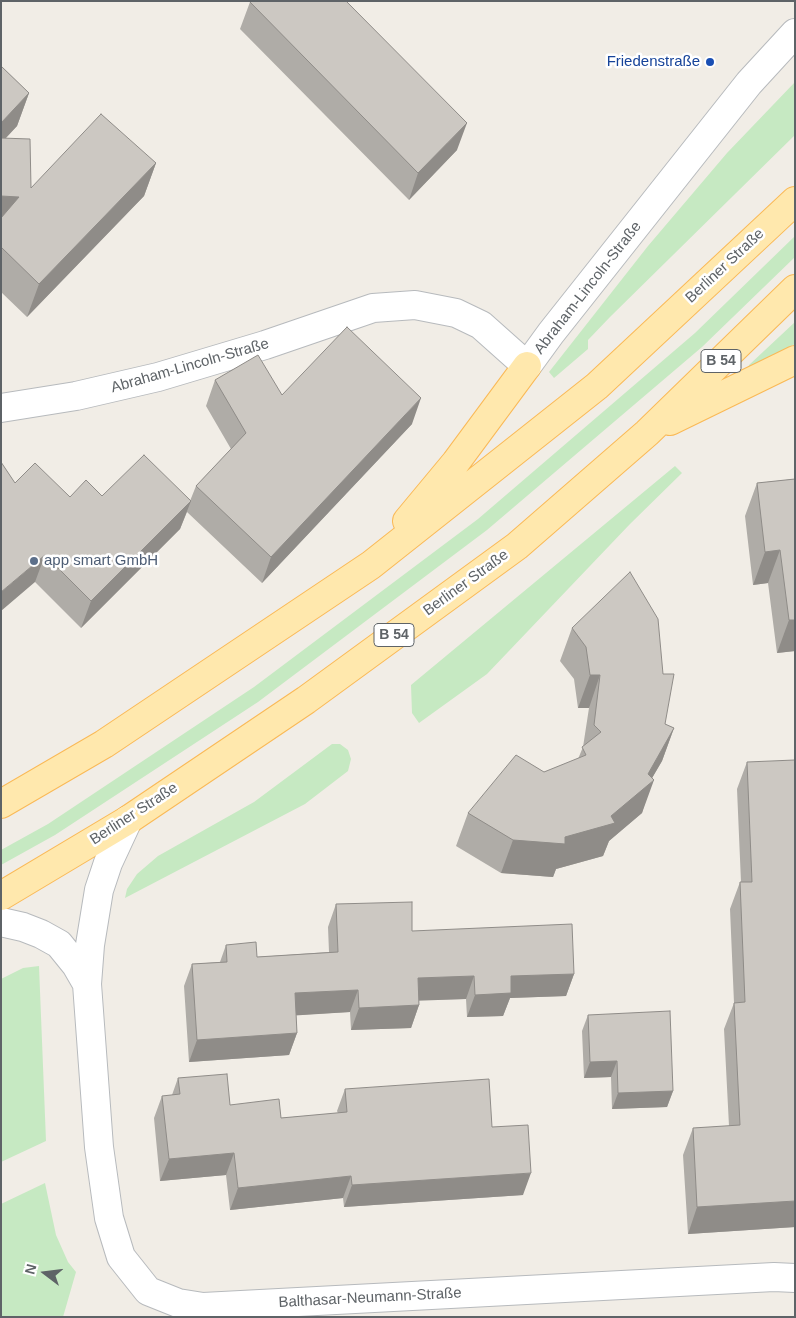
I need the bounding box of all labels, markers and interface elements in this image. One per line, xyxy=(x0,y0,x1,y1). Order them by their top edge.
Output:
place label: Friedenstraße xyxy=(607,53,700,71)
marker: Friedenstraße xyxy=(704,56,716,68)
street label: Abraham-Lincoln-Straße xyxy=(531,218,645,358)
street label: Berliner Straße xyxy=(682,225,768,307)
street label: Abraham-Lincoln-Straße xyxy=(109,335,271,397)
road number: B 54 xyxy=(701,350,741,372)
street label: Berliner Straße xyxy=(420,546,512,620)
place label: app smart GmbH xyxy=(44,552,158,570)
marker: app smart GmbH xyxy=(28,555,40,567)
road number: B 54 xyxy=(374,624,414,646)
street label: Berliner Straße xyxy=(87,779,181,849)
north arrow xyxy=(20,1248,70,1298)
text: N xyxy=(21,1262,40,1276)
street label: Balthasar-Neumann-Straße xyxy=(278,1284,462,1312)

